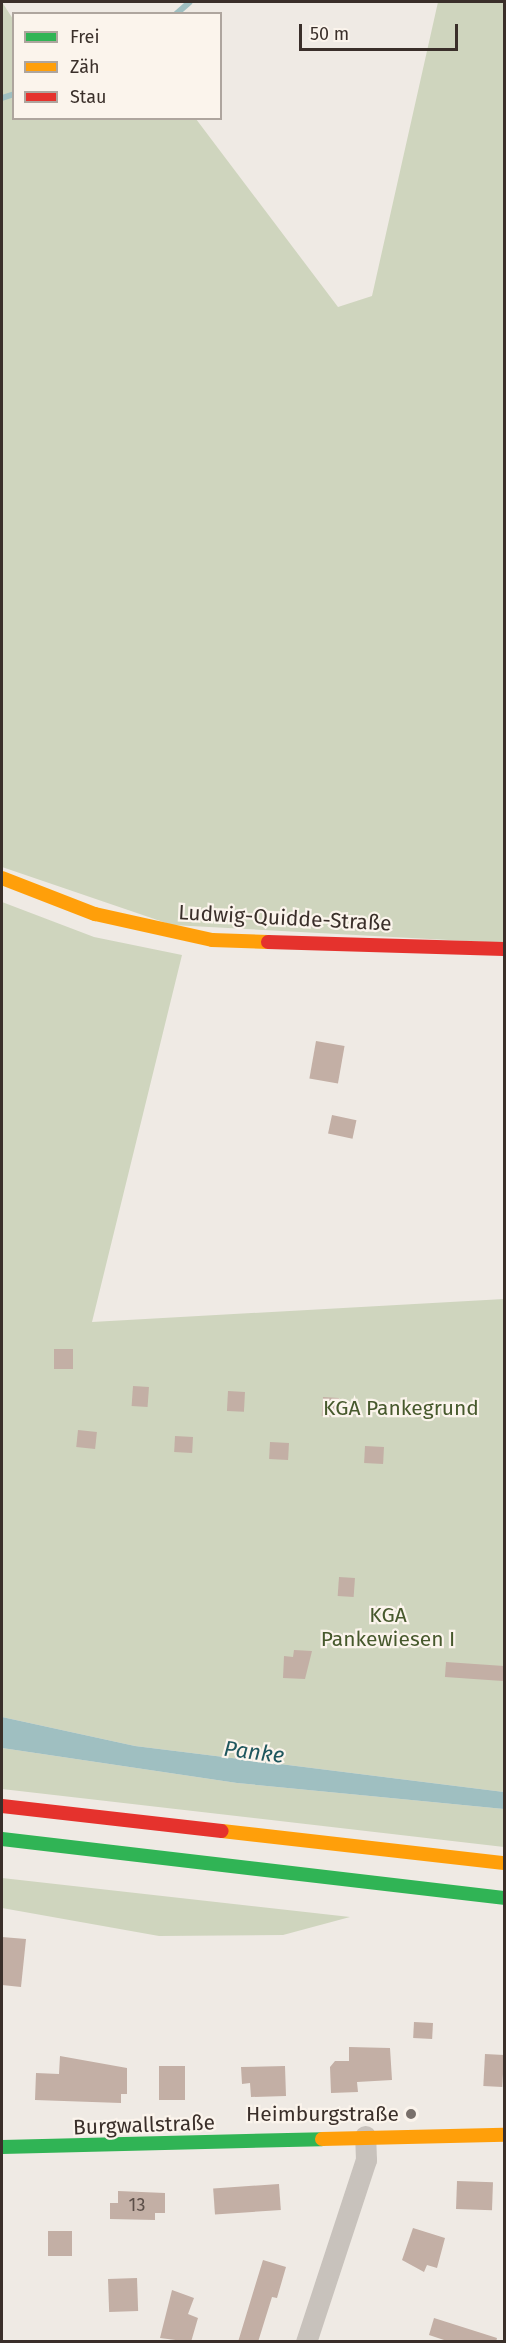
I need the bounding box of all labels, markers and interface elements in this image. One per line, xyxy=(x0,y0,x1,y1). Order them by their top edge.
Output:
legend xyxy=(12,12,222,120)
scale bar xyxy=(302,12,461,50)
text: 50 m xyxy=(310,23,349,45)
text: Frei xyxy=(70,26,100,48)
text: Zäh xyxy=(70,56,99,78)
text: Stau xyxy=(70,86,106,108)
street label: Ludwig-Quidde-Straße xyxy=(178,900,392,936)
park label: KGA Pankegrund xyxy=(323,1395,479,1421)
park label: KGA Pankewiesen I xyxy=(321,1602,455,1652)
water label: Panke xyxy=(222,1735,286,1769)
place label: Heimburgstraße xyxy=(246,2101,399,2127)
marker: Heimburgstraße xyxy=(404,2107,418,2121)
street label: Burgwallstraße xyxy=(73,2110,215,2140)
house number: 13 xyxy=(129,2194,145,2216)

